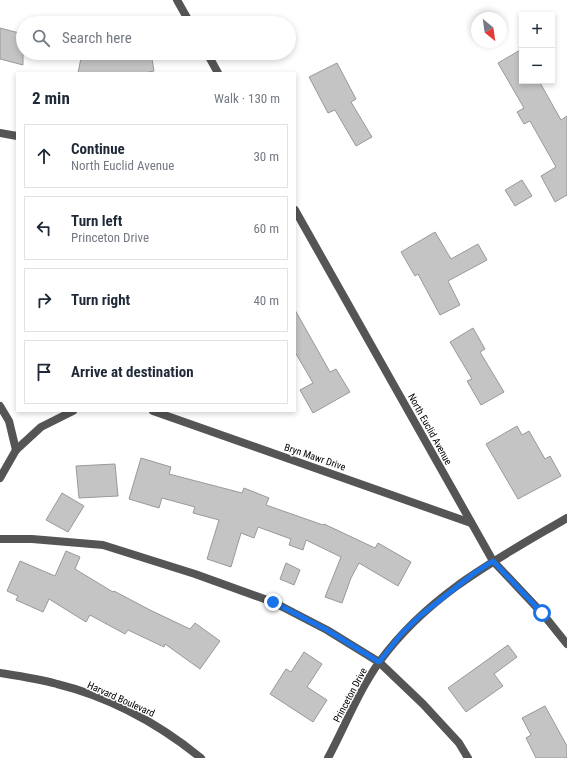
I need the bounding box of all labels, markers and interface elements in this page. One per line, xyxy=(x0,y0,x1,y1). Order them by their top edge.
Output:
north arrow xyxy=(471,12,507,48)
map controls xyxy=(519,12,555,84)
button: + xyxy=(519,12,555,48)
search box xyxy=(16,16,296,60)
icon: search xyxy=(30,27,52,49)
text: Search here xyxy=(62,29,132,47)
button: − xyxy=(519,48,555,84)
text: 2 min xyxy=(32,88,70,108)
text: Walk · 130 m xyxy=(214,91,280,106)
text: Continue xyxy=(71,140,125,158)
icon: ahead xyxy=(33,145,55,167)
text: 30 m xyxy=(253,149,279,164)
text: North Euclid Avenue xyxy=(71,158,174,173)
text: Turn left xyxy=(71,212,122,230)
icon: left xyxy=(33,217,55,239)
text: 60 m xyxy=(253,221,279,236)
text: Princeton Drive xyxy=(71,230,149,245)
icon: right xyxy=(33,289,55,311)
text: Turn right xyxy=(71,291,130,309)
text: 40 m xyxy=(253,293,279,308)
icon: arrive xyxy=(33,361,55,383)
text: Arrive at destination xyxy=(71,363,194,381)
street label: North Euclid Avenue xyxy=(406,392,454,467)
street label: Bryn Mawr Drive xyxy=(283,441,347,473)
route end xyxy=(264,593,282,611)
route start xyxy=(533,604,551,622)
street label: Princeton Drive xyxy=(331,666,369,724)
street label: Harvard Boulevard xyxy=(86,679,156,719)

